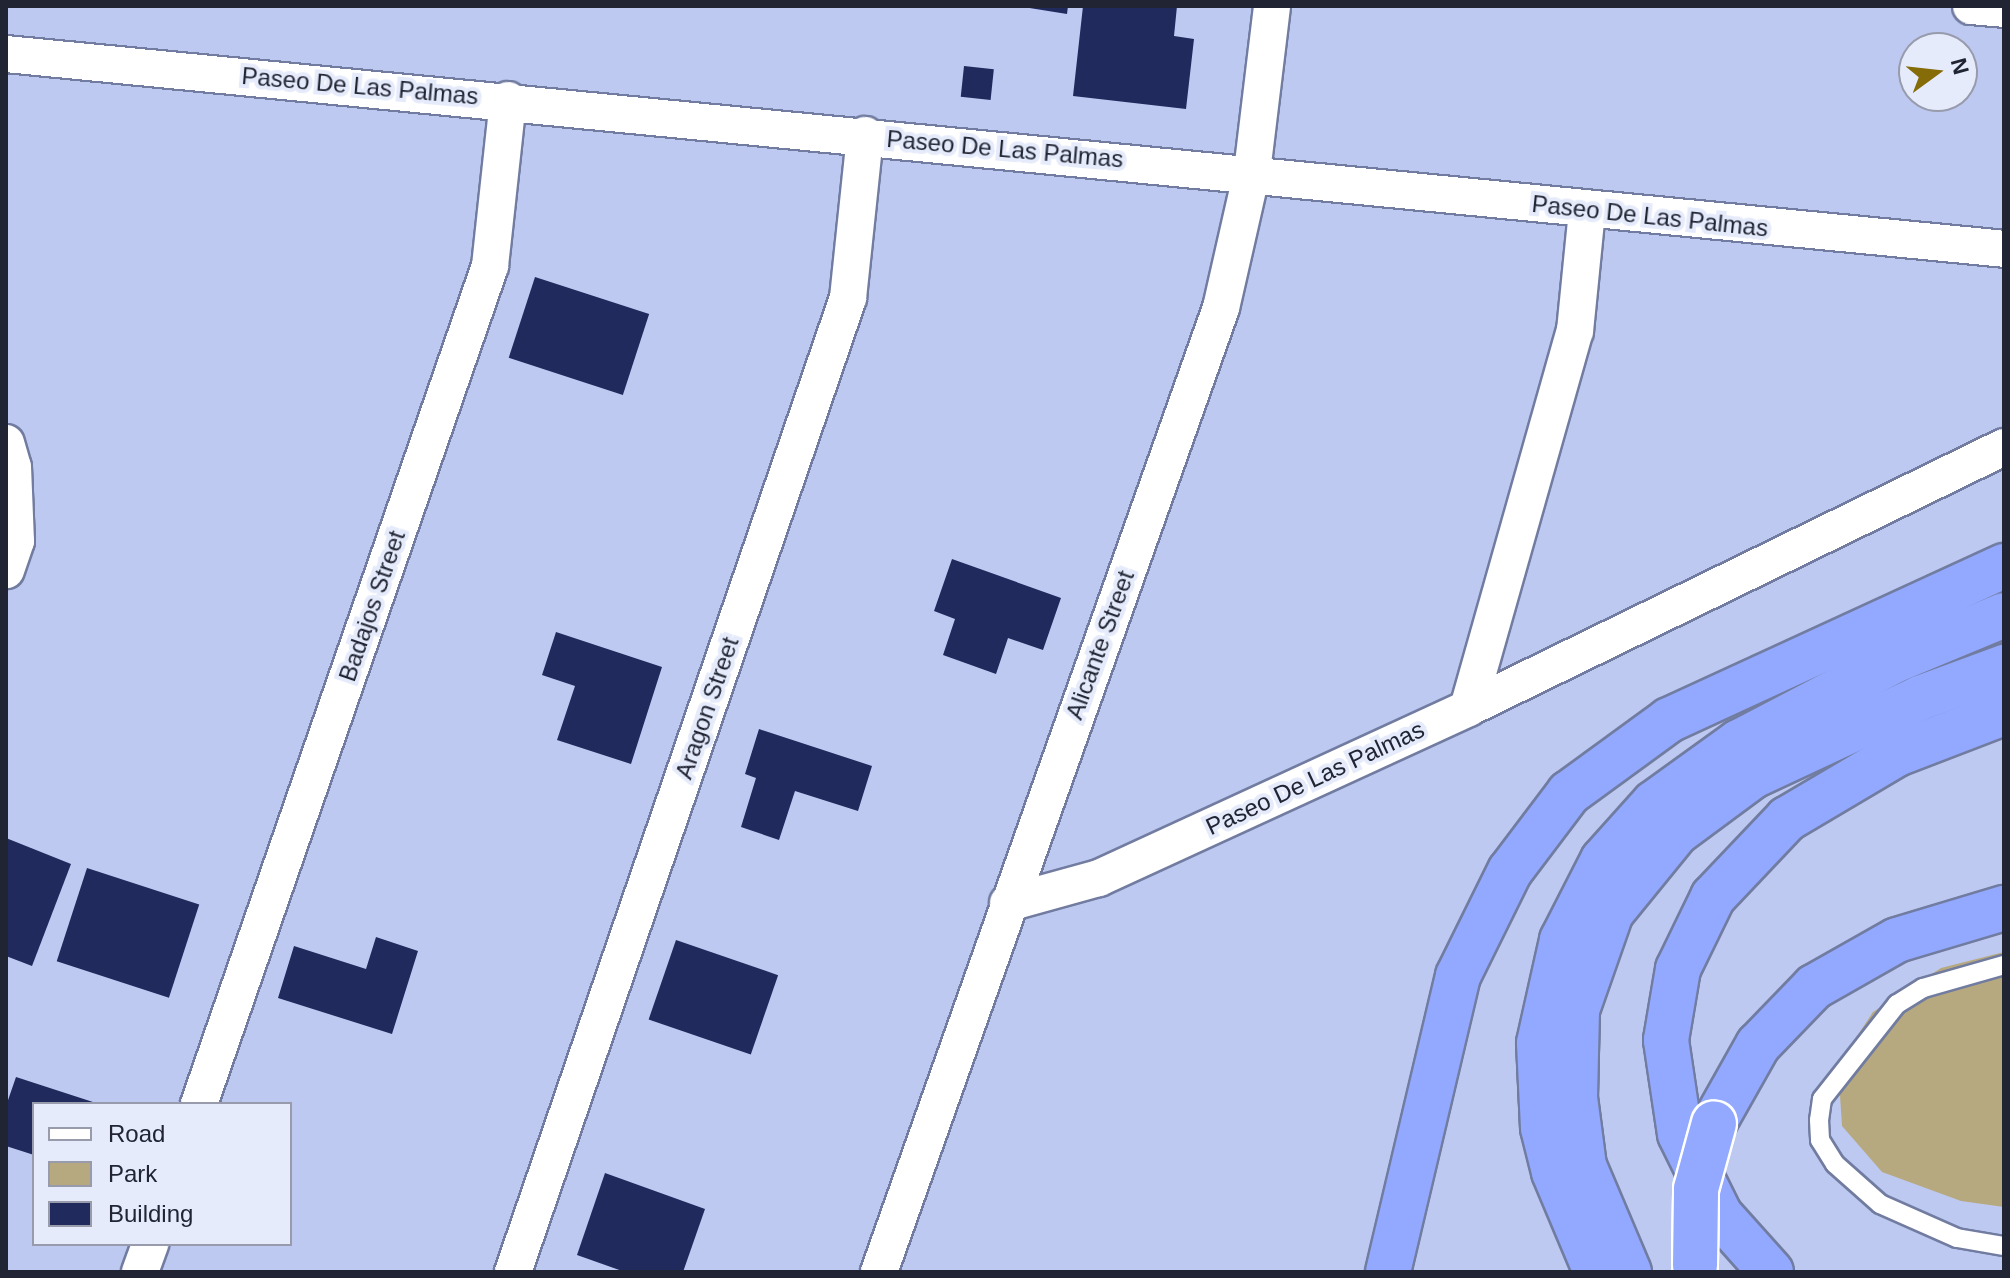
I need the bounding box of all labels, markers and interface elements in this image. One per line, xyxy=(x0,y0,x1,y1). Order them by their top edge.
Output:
north arrow xyxy=(1898,32,1978,112)
text: N xyxy=(1946,55,1974,77)
street label: Paseo De Las Palmas xyxy=(240,61,480,111)
street label: Paseo De Las Palmas xyxy=(885,124,1125,174)
street label: Paseo De Las Palmas xyxy=(1530,189,1770,243)
street label: Badajos Street xyxy=(333,527,411,685)
street label: Alicante Street xyxy=(1060,567,1140,723)
street label: Aragon Street xyxy=(669,633,745,783)
street label: Paseo De Las Palmas xyxy=(1201,715,1429,841)
legend xyxy=(32,1102,292,1246)
text: Road xyxy=(108,1120,165,1147)
text: Park xyxy=(108,1160,157,1187)
text: Building xyxy=(108,1200,193,1227)

